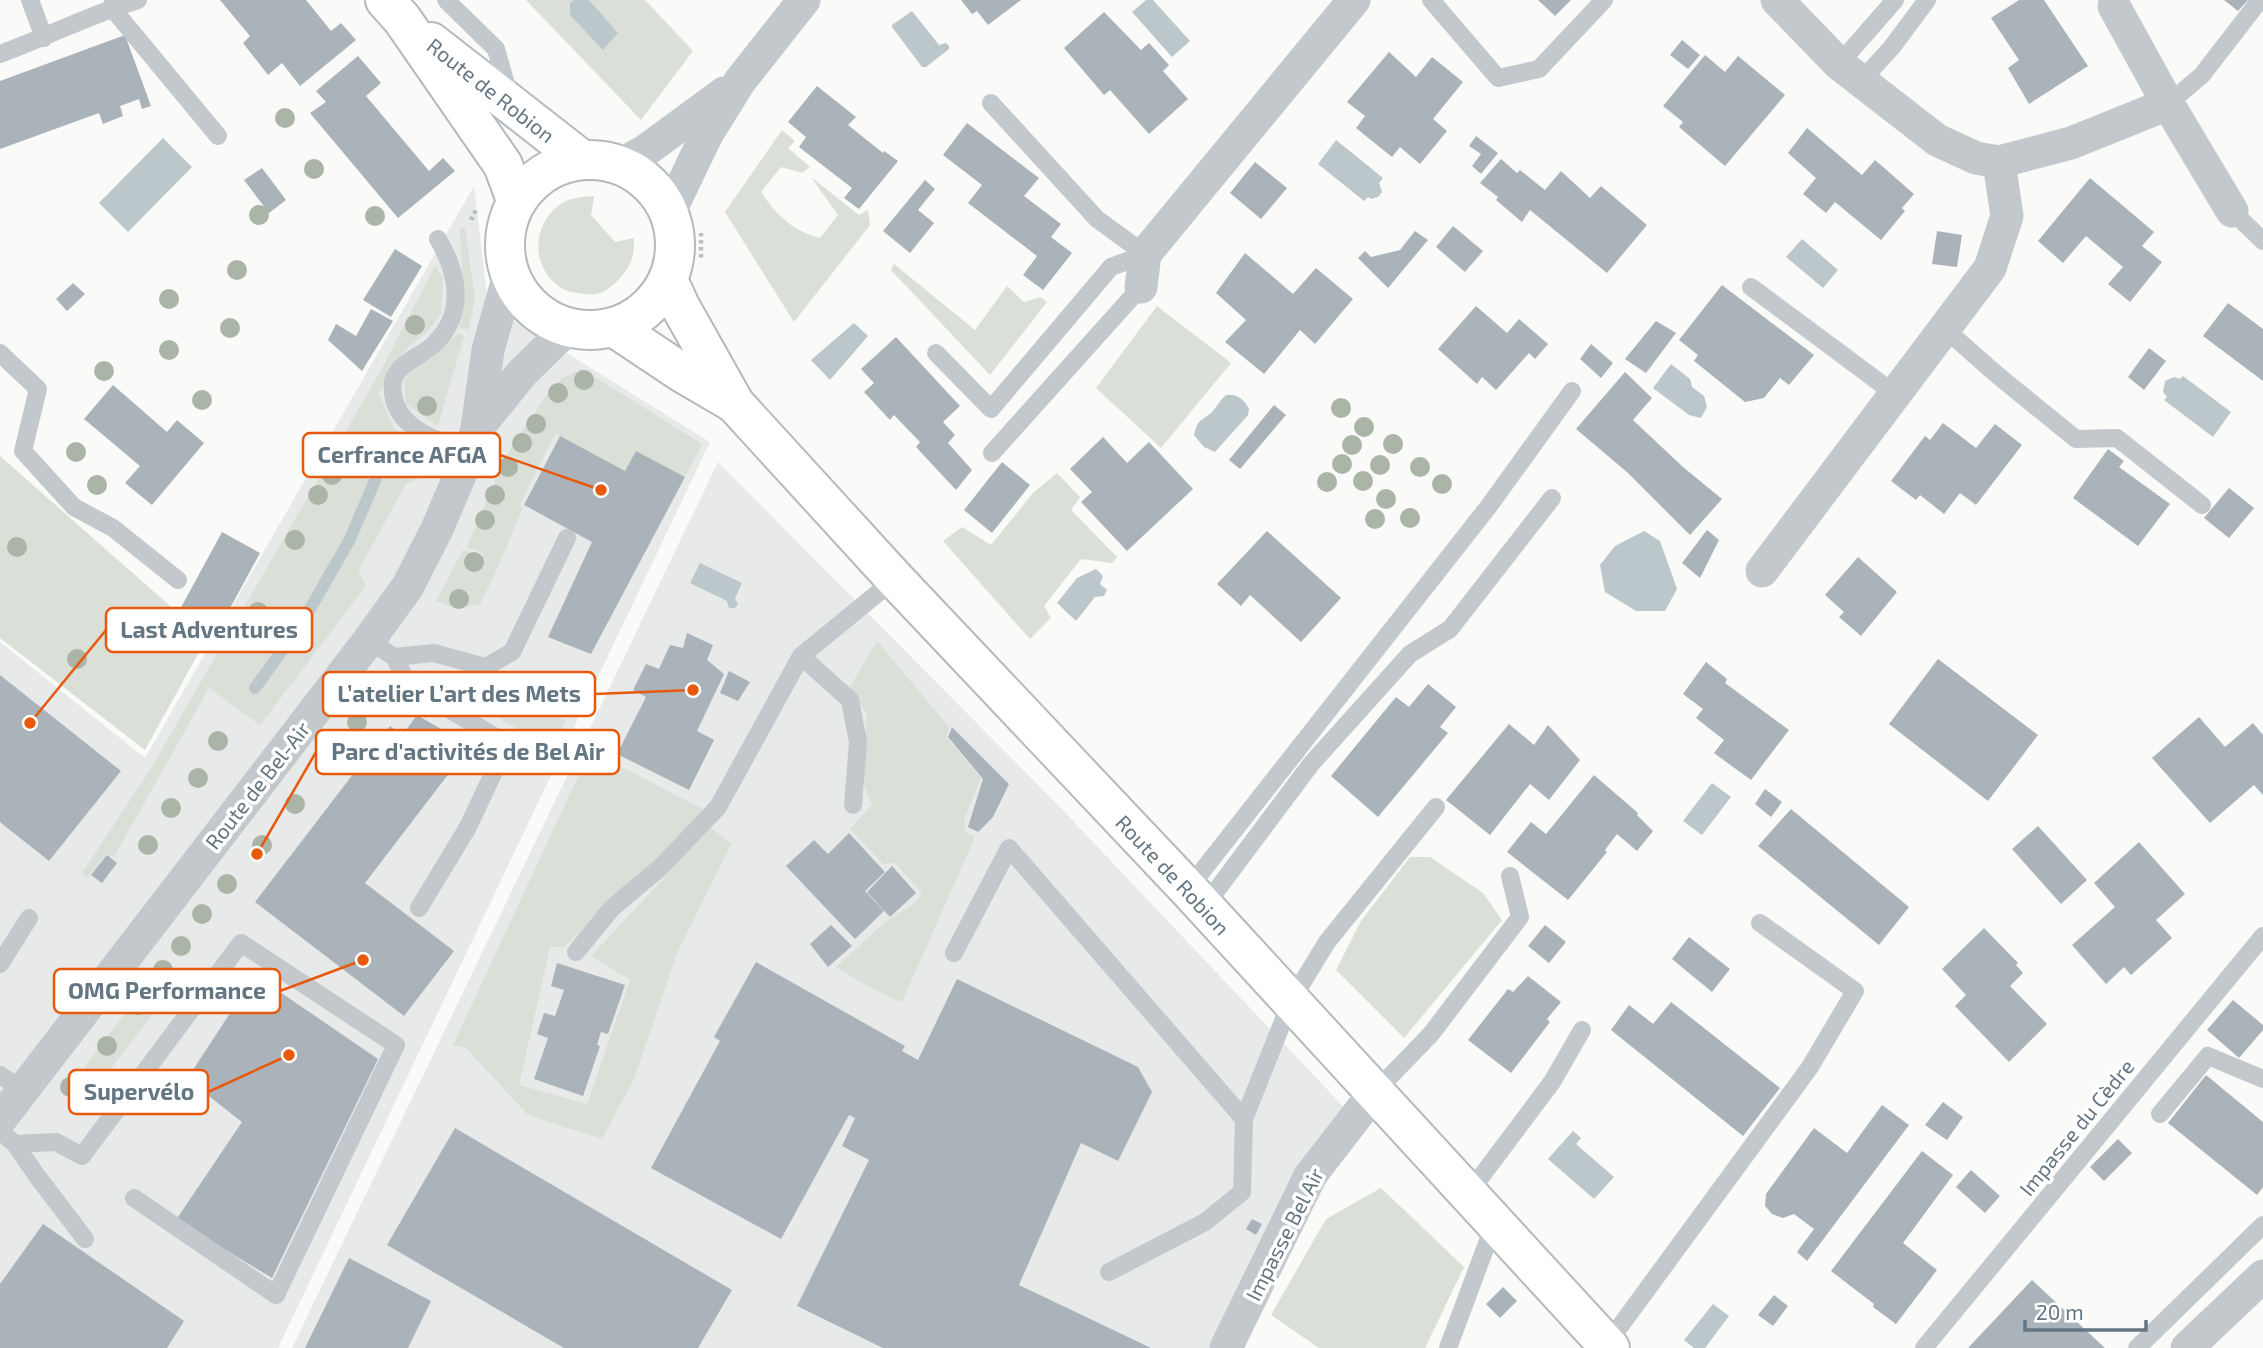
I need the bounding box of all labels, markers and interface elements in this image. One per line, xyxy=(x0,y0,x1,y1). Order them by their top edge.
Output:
street label: Route de Robion xyxy=(423,32,560,147)
callout: Cerfrance AFGA xyxy=(303,433,500,477)
text: Cerfrance AFGA xyxy=(318,440,486,468)
callout: Last Adventures xyxy=(106,608,312,652)
text: Last Adventures xyxy=(120,615,298,643)
callout: L’atelier L’art des Mets xyxy=(323,672,595,716)
text: L’atelier L’art des Mets xyxy=(337,679,581,707)
street label: Route de Bel-Air xyxy=(199,716,315,854)
callout: Parc d'activités de Bel Air xyxy=(316,730,619,774)
text: Parc d'activités de Bel Air xyxy=(331,737,605,765)
street label: Route de Robion xyxy=(1111,809,1236,939)
callout: OMG Performance xyxy=(54,969,280,1013)
text: OMG Performance xyxy=(68,976,266,1004)
street label: Impasse du Cèdre xyxy=(2013,1054,2139,1200)
callout: Supervélo xyxy=(69,1070,208,1114)
text: Supervélo xyxy=(84,1077,194,1105)
street label: Impasse Bel Air xyxy=(1240,1163,1328,1305)
scale bar xyxy=(2025,1288,2146,1332)
text: 20 m xyxy=(2036,1299,2084,1324)

